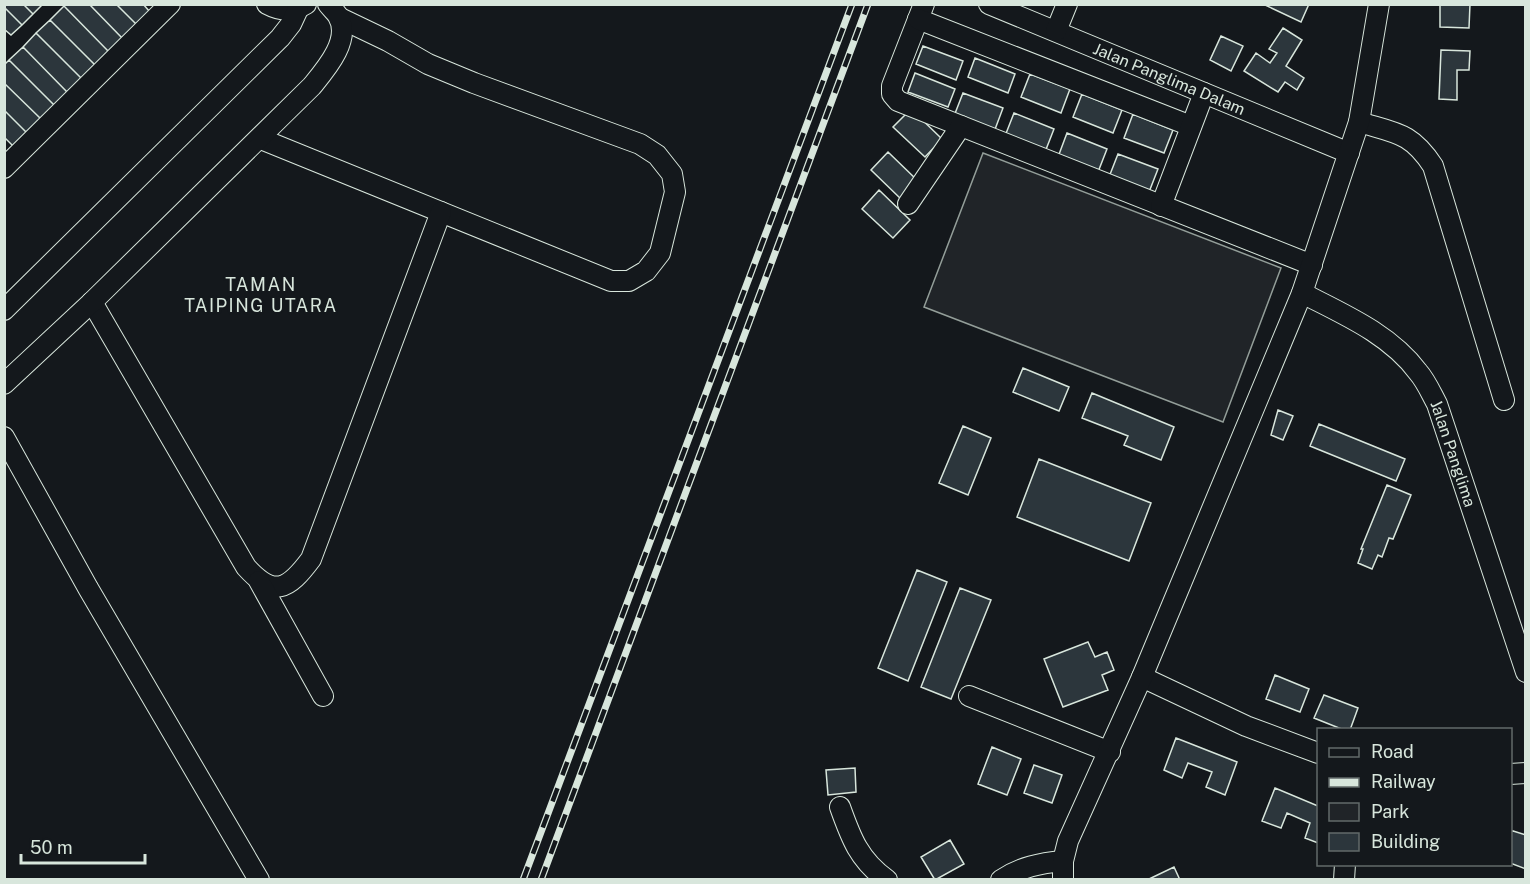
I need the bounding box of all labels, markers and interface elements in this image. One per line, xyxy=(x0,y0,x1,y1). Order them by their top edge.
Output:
street label: Jalan Panglima Dalam xyxy=(1090,39,1248,119)
district label: TAMAN TAIPING UTARA xyxy=(184,274,338,316)
street label: Jalan Panglima xyxy=(1426,396,1479,509)
legend xyxy=(1317,728,1512,866)
text: Road xyxy=(1371,741,1414,762)
text: Railway xyxy=(1371,771,1436,792)
text: Park xyxy=(1371,801,1409,822)
scale bar xyxy=(21,827,146,865)
text: Building xyxy=(1371,831,1440,852)
text: 50 m xyxy=(30,837,73,858)

